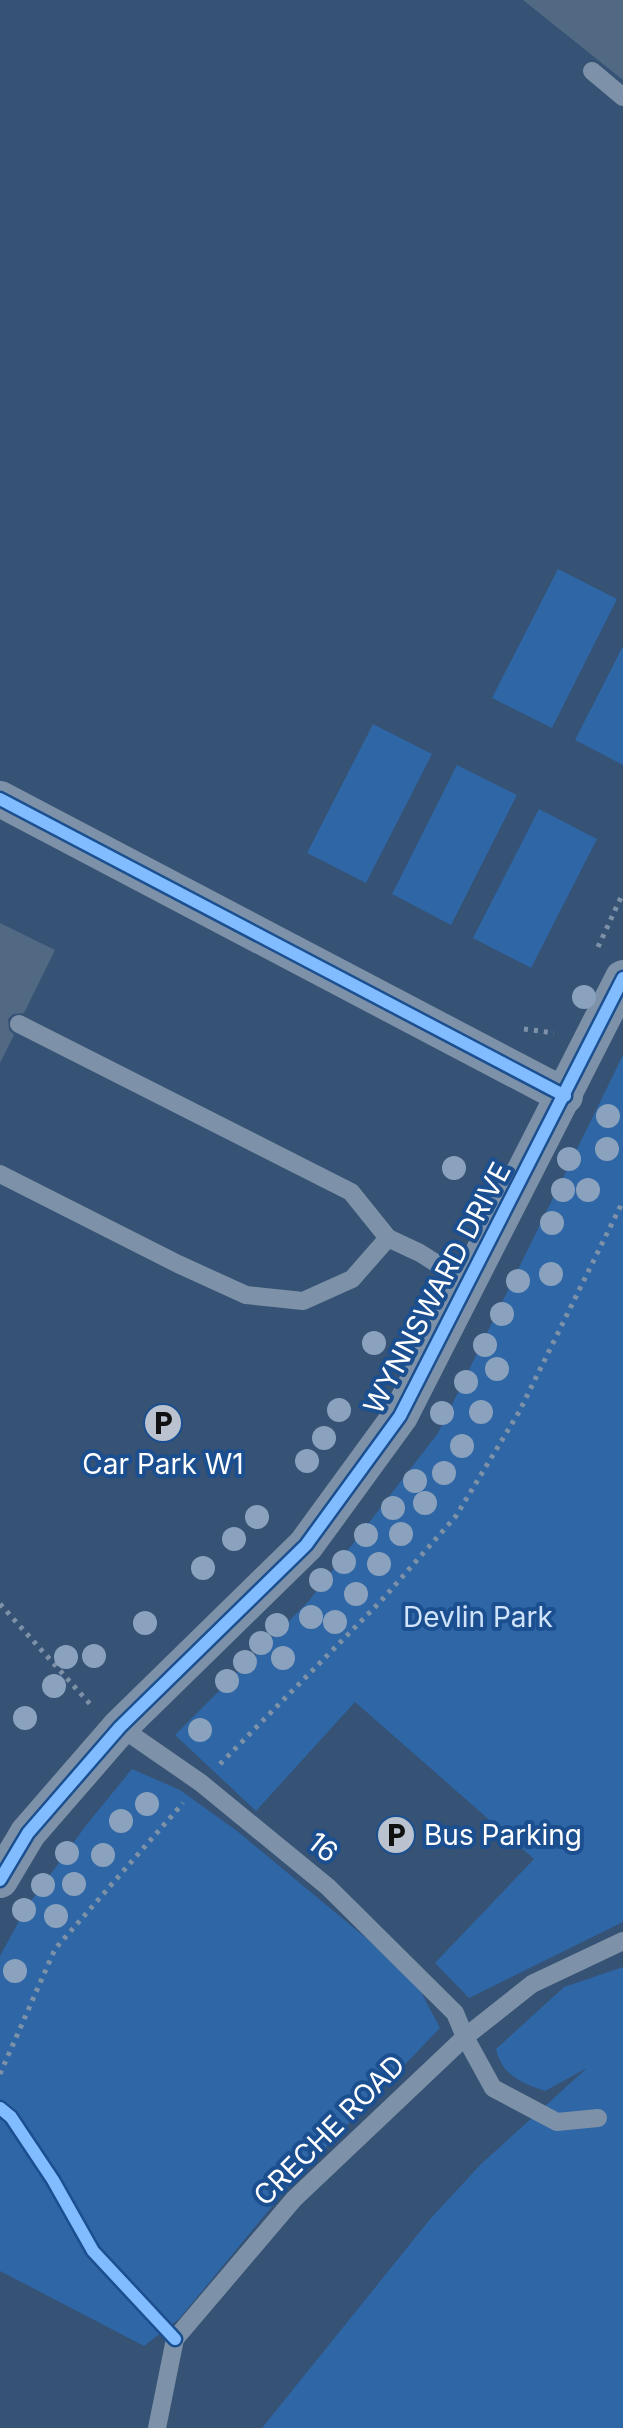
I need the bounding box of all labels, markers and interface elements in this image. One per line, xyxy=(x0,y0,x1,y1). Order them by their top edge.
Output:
street label: WYNNSWARD DRIVE xyxy=(356,1156,518,1420)
parking icon: Car Park W1 xyxy=(142,1402,184,1444)
place label: Car Park W1 xyxy=(82,1447,244,1481)
park label: Devlin Park xyxy=(403,1600,553,1634)
parking icon: Bus Parking xyxy=(375,1814,417,1856)
place label: Bus Parking xyxy=(424,1818,582,1852)
street label: 16 xyxy=(301,1825,345,1869)
street label: CRECHE ROAD xyxy=(247,2048,411,2212)

